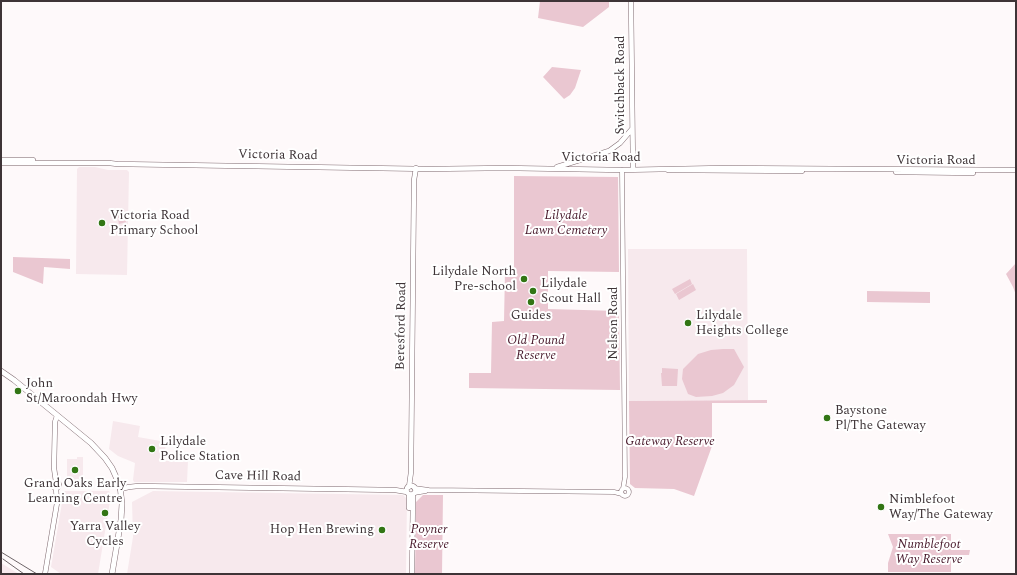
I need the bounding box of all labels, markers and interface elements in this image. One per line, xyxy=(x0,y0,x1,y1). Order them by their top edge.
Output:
street label: Switchback Road xyxy=(613,35,629,135)
street label: Victoria Road xyxy=(238,148,318,164)
street label: Victoria Road xyxy=(561,150,641,166)
street label: Victoria Road xyxy=(896,153,976,169)
place label: Victoria Road Primary School xyxy=(110,208,198,239)
park label: Lilydale Lawn Cemetery xyxy=(525,208,607,239)
marker: Victoria Road Primary School xyxy=(97,218,107,228)
place label: Lilydale North Pre-school xyxy=(432,264,516,295)
marker: Lilydale North Pre-school xyxy=(519,274,529,284)
place label: Lilydale Scout Hall xyxy=(541,276,601,307)
street label: Beresford Road xyxy=(393,282,411,370)
marker: Lilydale Scout Hall xyxy=(528,286,538,296)
street label: Nelson Road xyxy=(606,286,622,360)
marker: Guides xyxy=(526,297,536,307)
place label: Guides xyxy=(511,308,551,324)
place label: Lilydale Heights College xyxy=(696,308,789,339)
marker: Lilydale Heights College xyxy=(683,318,693,328)
park label: Old Pound Reserve xyxy=(507,333,565,364)
place label: John St/Maroondah Hwy xyxy=(26,376,137,407)
marker: John St/Maroondah Hwy xyxy=(13,386,23,396)
place label: Baystone Pl/The Gateway xyxy=(835,403,926,434)
marker: Baystone Pl/The Gateway xyxy=(822,413,832,423)
place label: Lilydale Police Station xyxy=(160,434,240,465)
park label: Gateway Reserve xyxy=(625,434,715,450)
marker: Lilydale Police Station xyxy=(147,444,157,454)
marker: Grand Oaks Early Learning Centre xyxy=(70,465,80,475)
street label: Cave Hill Road xyxy=(215,468,301,486)
place label: Grand Oaks Early Learning Centre xyxy=(24,476,126,507)
place label: Nimblefoot Way/The Gateway xyxy=(889,492,993,523)
marker: Nimblefoot Way/The Gateway xyxy=(876,502,886,512)
marker: Yarra Valley Cycles xyxy=(100,508,110,518)
place label: Yarra Valley Cycles xyxy=(70,519,140,550)
place label: Hop Hen Brewing xyxy=(270,522,374,538)
park label: Poyner Reserve xyxy=(409,522,449,553)
marker: Hop Hen Brewing xyxy=(377,525,387,535)
park label: Numblefoot Way Reserve xyxy=(896,537,962,568)

